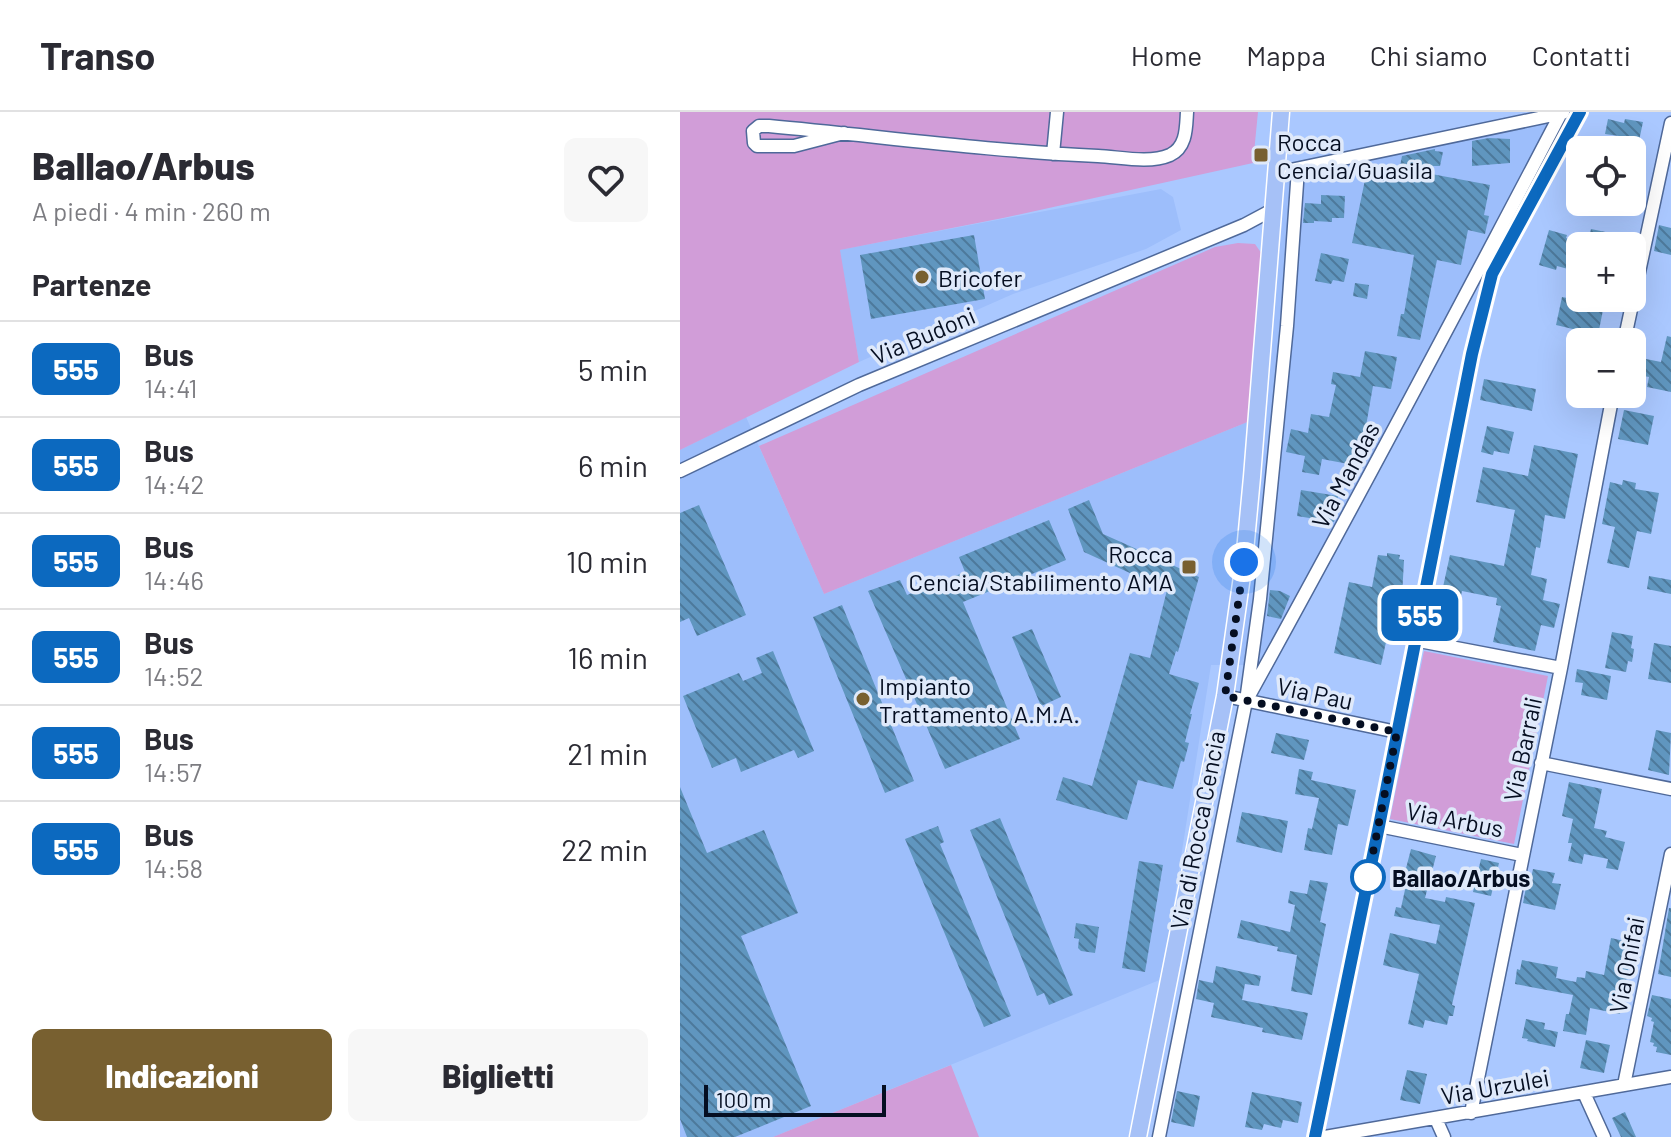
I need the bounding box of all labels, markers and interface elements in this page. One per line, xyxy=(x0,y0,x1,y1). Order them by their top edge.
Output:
text: Transo xyxy=(40,32,155,78)
text: Home xyxy=(1131,38,1202,72)
text: Mappa xyxy=(1246,38,1326,72)
text: Chi siamo xyxy=(1370,38,1488,72)
text: Contatti xyxy=(1532,38,1631,72)
place label: Rocca Cencia/Guasila xyxy=(1277,127,1433,184)
map controls xyxy=(1566,136,1646,408)
button: locate xyxy=(1566,136,1646,216)
button: heart xyxy=(564,138,648,222)
text: Ballao/Arbus xyxy=(32,142,255,188)
marker: Rocca Cencia/Guasila xyxy=(1252,146,1270,164)
text: A piedi · 4 min · 260 m xyxy=(32,195,271,226)
button: + xyxy=(1566,232,1646,312)
place label: Bricofer xyxy=(938,263,1022,292)
text: Partenze xyxy=(32,266,151,302)
marker: Bricofer xyxy=(913,268,931,286)
street label: Via Budoni xyxy=(867,300,979,370)
button: − xyxy=(1566,328,1646,408)
text: Bus xyxy=(144,336,194,372)
text: 5 min xyxy=(578,351,648,387)
text: 555 xyxy=(53,352,99,386)
text: 14:41 xyxy=(144,372,197,403)
street label: Via Mandas xyxy=(1305,417,1385,533)
text: Bus xyxy=(144,432,194,468)
text: 6 min xyxy=(578,447,648,483)
text: 555 xyxy=(53,448,99,482)
text: 14:42 xyxy=(144,468,205,499)
text: Bus xyxy=(144,528,194,564)
place label: Rocca Cencia/Stabilimento AMA xyxy=(909,539,1173,596)
your location xyxy=(1224,542,1264,582)
text: 10 min xyxy=(566,543,648,579)
text: 555 xyxy=(53,544,99,578)
marker: Rocca Cencia/Stabilimento AMA xyxy=(1180,558,1198,576)
text: 14:46 xyxy=(144,564,204,595)
line badge: 555 xyxy=(1374,589,1466,641)
text: 555 xyxy=(1397,598,1443,632)
text: Bus xyxy=(144,624,194,660)
text: 16 min xyxy=(567,639,648,675)
text: 555 xyxy=(53,640,99,674)
text: 14:52 xyxy=(144,660,204,691)
place label: Impianto Trattamento A.M.A. xyxy=(879,671,1080,728)
street label: Via Pau xyxy=(1275,671,1355,715)
marker: Impianto Trattamento A.M.A. xyxy=(854,690,872,708)
street label: Via Barrali xyxy=(1497,694,1547,804)
text: Bus xyxy=(144,720,194,756)
street label: Via di Rocca Cencia xyxy=(1163,728,1231,932)
text: 21 min xyxy=(567,735,648,771)
text: 555 xyxy=(53,736,99,770)
text: 14:57 xyxy=(144,756,202,787)
street label: Via Arbus xyxy=(1404,795,1506,843)
text: Bus xyxy=(144,816,194,852)
text: 22 min xyxy=(561,831,648,867)
text: 555 xyxy=(53,832,99,866)
text: 14:58 xyxy=(144,852,203,883)
marker: Ballao/Arbus xyxy=(1351,860,1385,894)
place label: Ballao/Arbus xyxy=(1392,863,1530,892)
street label: Via Onifai xyxy=(1602,914,1650,1016)
button: Indicazioni xyxy=(32,1029,332,1121)
button: Biglietti xyxy=(348,1029,648,1121)
street label: Via Urzulei xyxy=(1438,1062,1552,1110)
scale bar xyxy=(704,1081,886,1117)
text: 100 m xyxy=(716,1086,771,1112)

